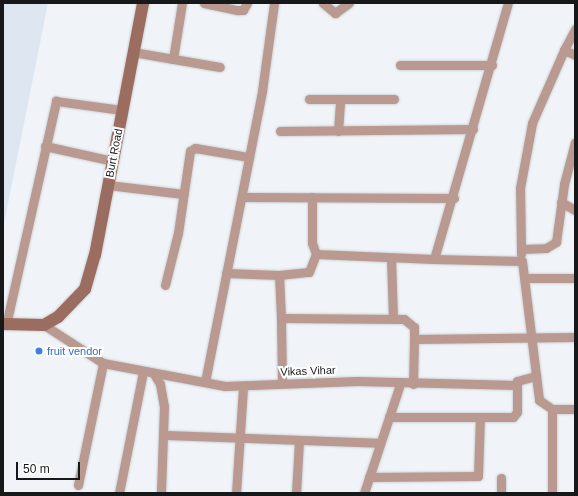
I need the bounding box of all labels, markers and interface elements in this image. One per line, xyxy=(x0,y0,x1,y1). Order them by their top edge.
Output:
street label: Burt Road xyxy=(103,127,125,179)
place label: fruit vendor xyxy=(47,344,102,358)
marker: fruit vendor xyxy=(34,346,44,356)
street label: Vikas Vihar xyxy=(280,363,336,379)
scale bar xyxy=(18,454,82,480)
text: 50 m xyxy=(23,462,50,476)

